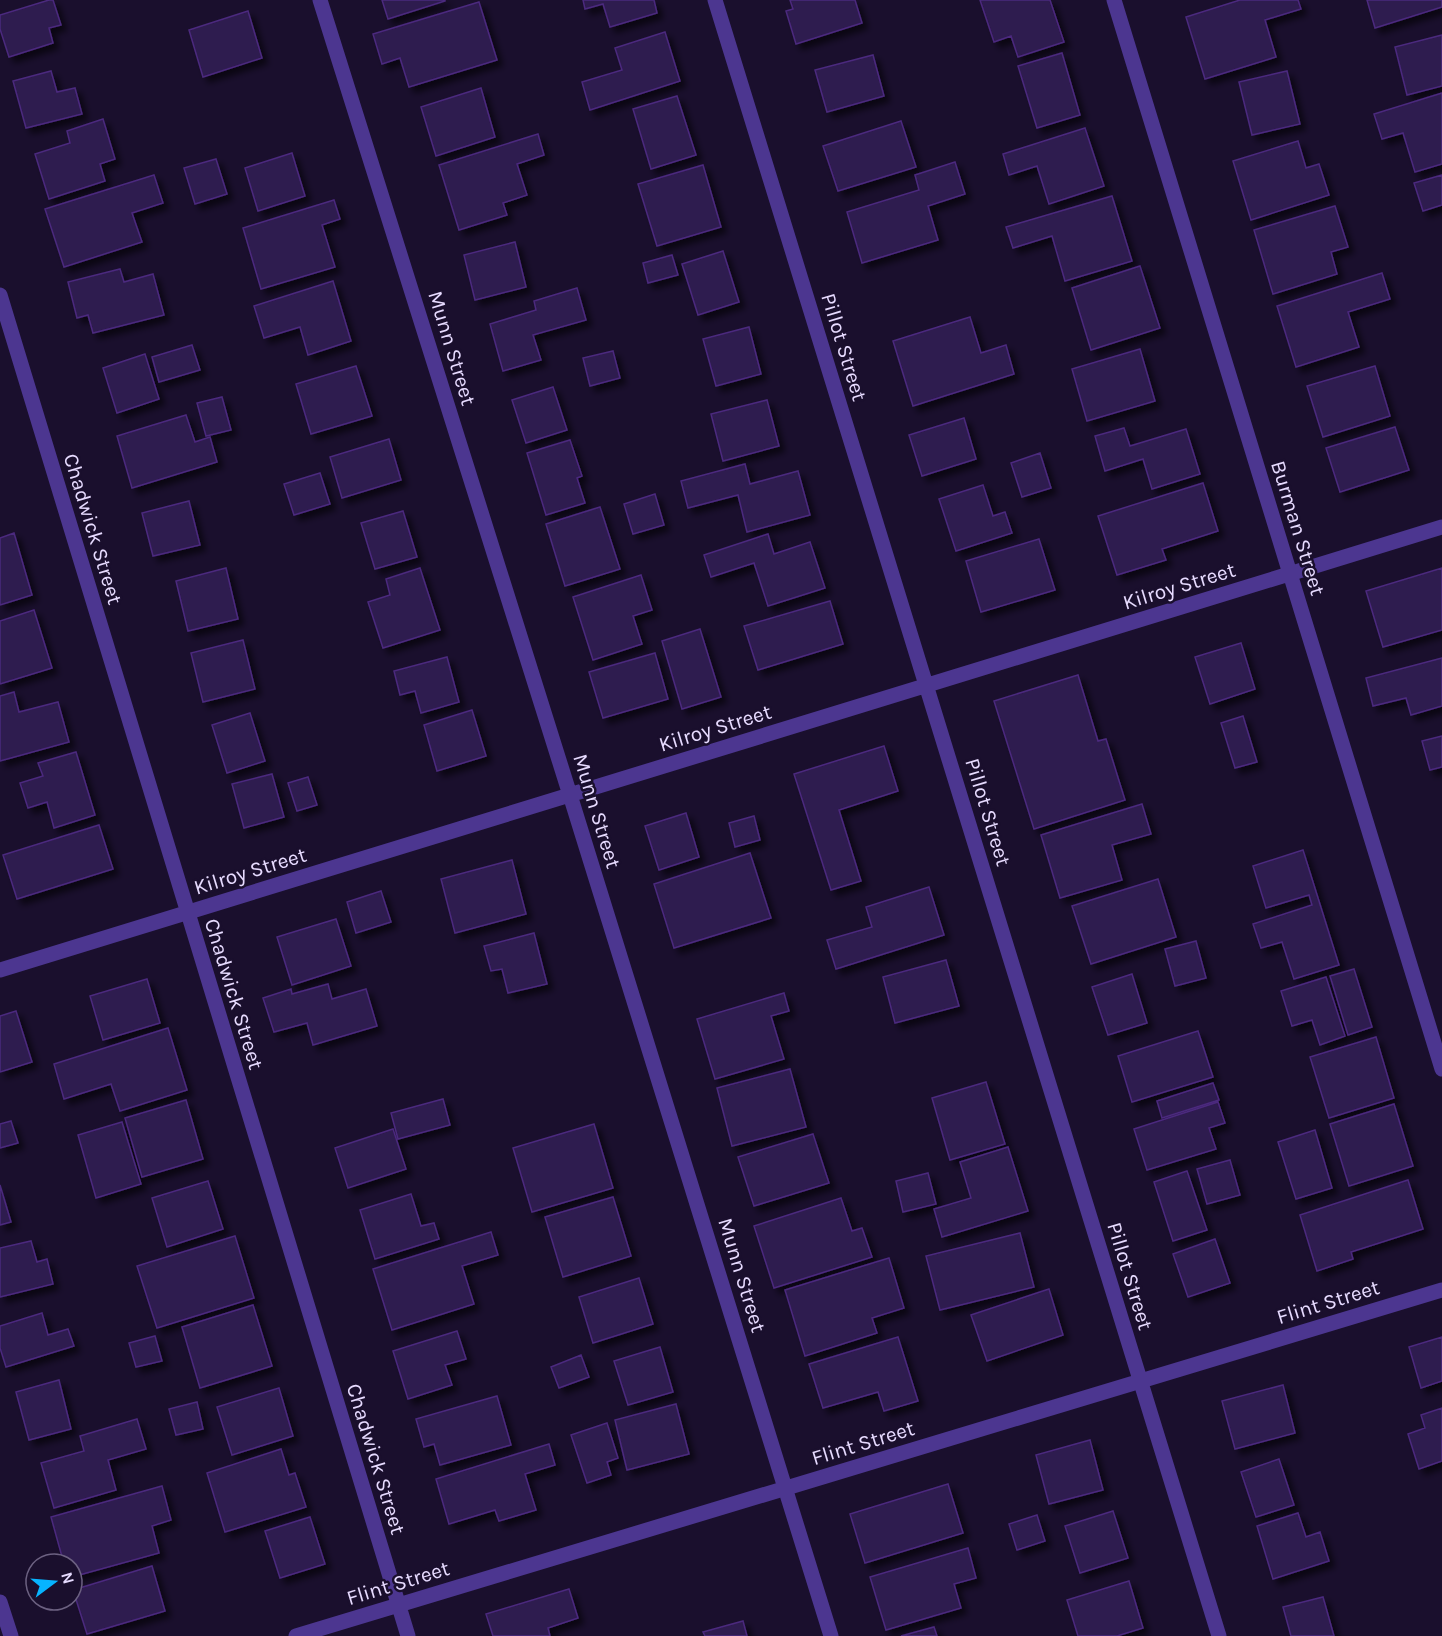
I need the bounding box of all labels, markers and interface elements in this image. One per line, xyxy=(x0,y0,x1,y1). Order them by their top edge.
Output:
street label: Munn Street xyxy=(423,288,481,408)
street label: Pillot Street xyxy=(816,290,872,404)
street label: Chadwick Street xyxy=(59,451,127,607)
street label: Burman Street xyxy=(1266,458,1330,598)
street label: Kilroy Street xyxy=(1120,557,1238,614)
street label: Kilroy Street xyxy=(656,699,774,756)
street label: Munn Street xyxy=(568,751,626,871)
street label: Pillot Street xyxy=(960,755,1016,869)
street label: Kilroy Street xyxy=(191,842,309,899)
street label: Chadwick Street xyxy=(200,916,268,1072)
street label: Munn Street xyxy=(713,1215,771,1335)
street label: Pillot Street xyxy=(1102,1219,1158,1333)
street label: Flint Street xyxy=(1274,1275,1382,1329)
street label: Chadwick Street xyxy=(342,1381,410,1537)
street label: Flint Street xyxy=(809,1416,917,1470)
north arrow xyxy=(24,1552,84,1612)
street label: Flint Street xyxy=(344,1556,452,1610)
text: N xyxy=(57,1570,79,1586)

